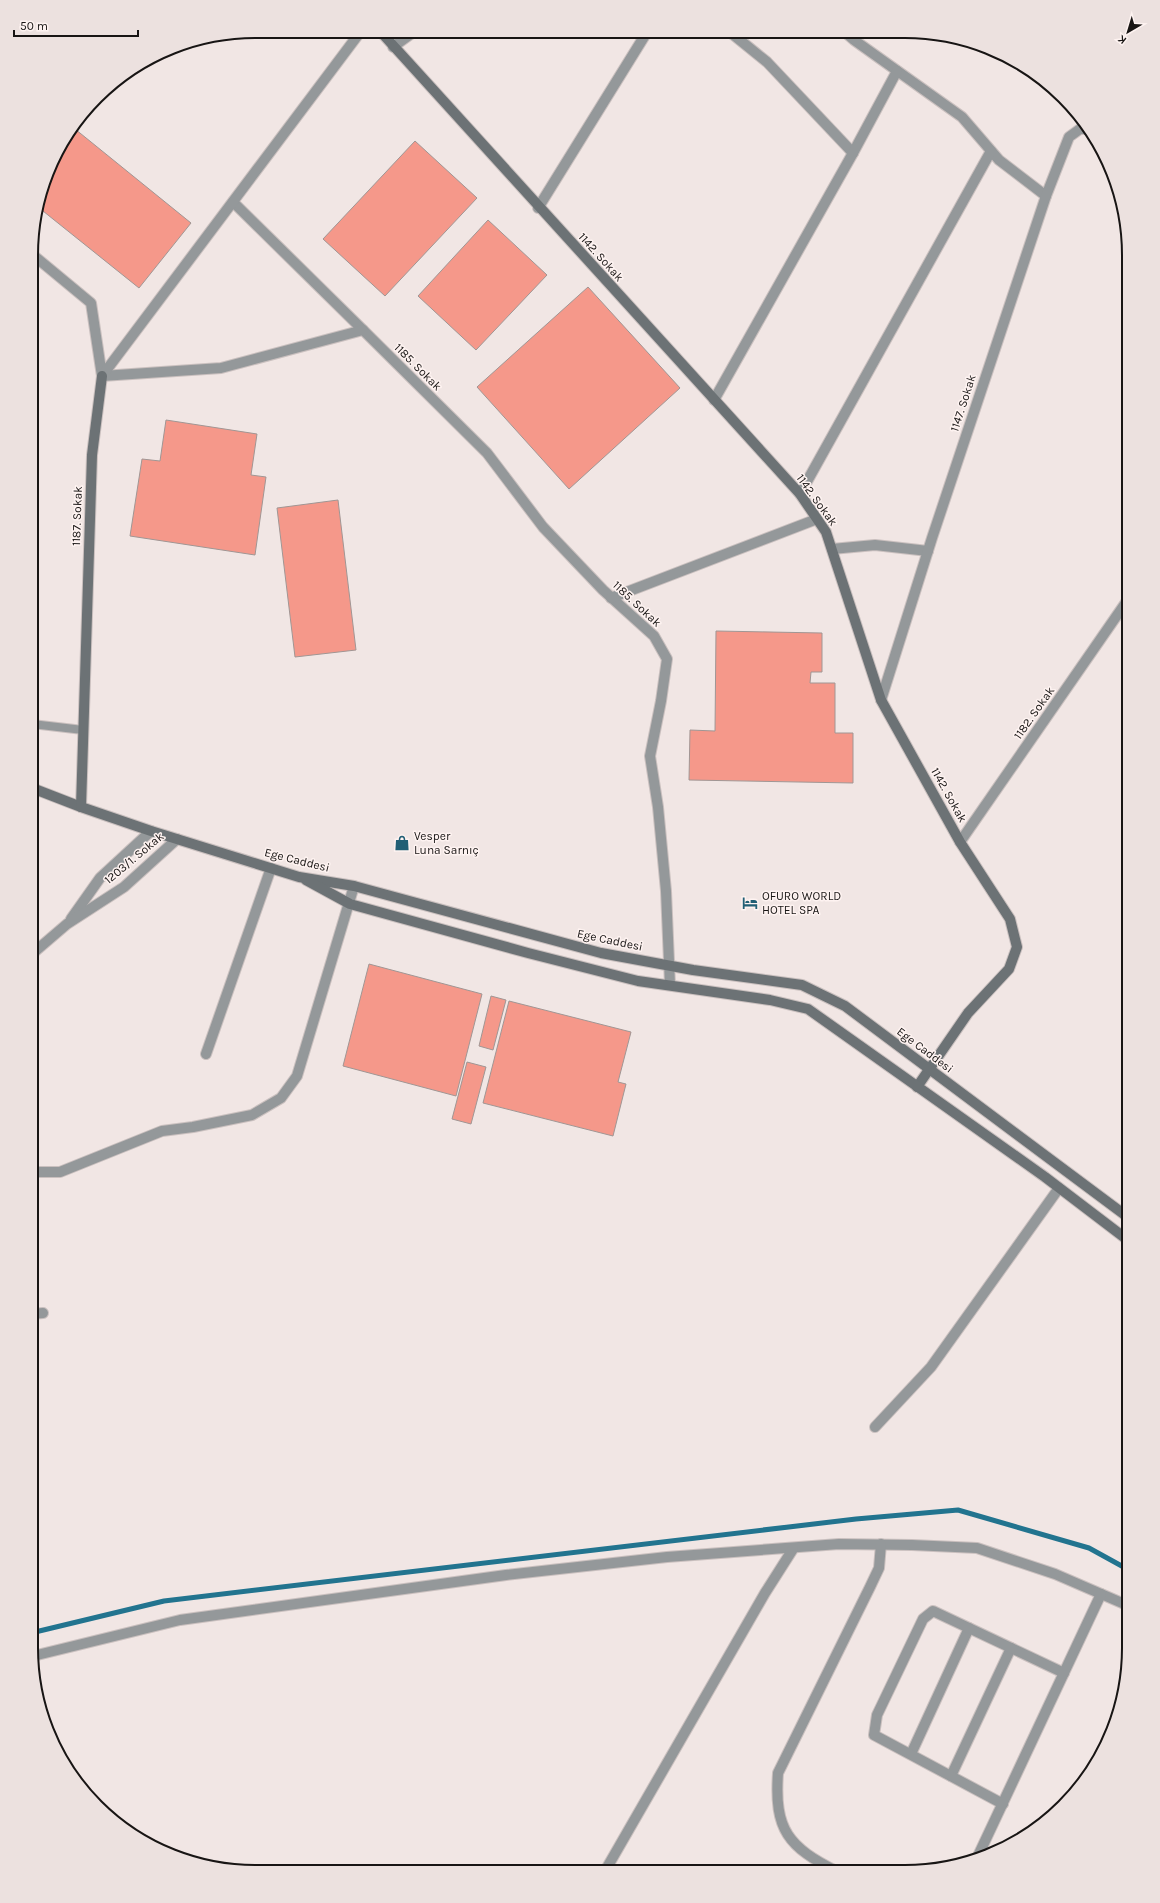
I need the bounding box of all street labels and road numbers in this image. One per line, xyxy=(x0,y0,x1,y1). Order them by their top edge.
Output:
street label: 1142. Sokak xyxy=(576,230,627,284)
street label: 1185. Sokak xyxy=(391,340,445,394)
street label: 1147. Sokak xyxy=(947,372,979,433)
street label: 1142. Sokak xyxy=(794,471,841,529)
street label: 1187. Sokak xyxy=(69,486,85,546)
street label: 1185. Sokak xyxy=(610,578,664,630)
street label: 1182. Sokak xyxy=(1011,684,1057,742)
street label: 1142. Sokak xyxy=(928,765,970,825)
street label: 1203/1. Sokak xyxy=(101,829,167,887)
street label: Ege Caddesi xyxy=(263,845,331,875)
street label: Ege Caddesi xyxy=(576,926,644,954)
street label: Ege Caddesi xyxy=(894,1024,956,1076)

